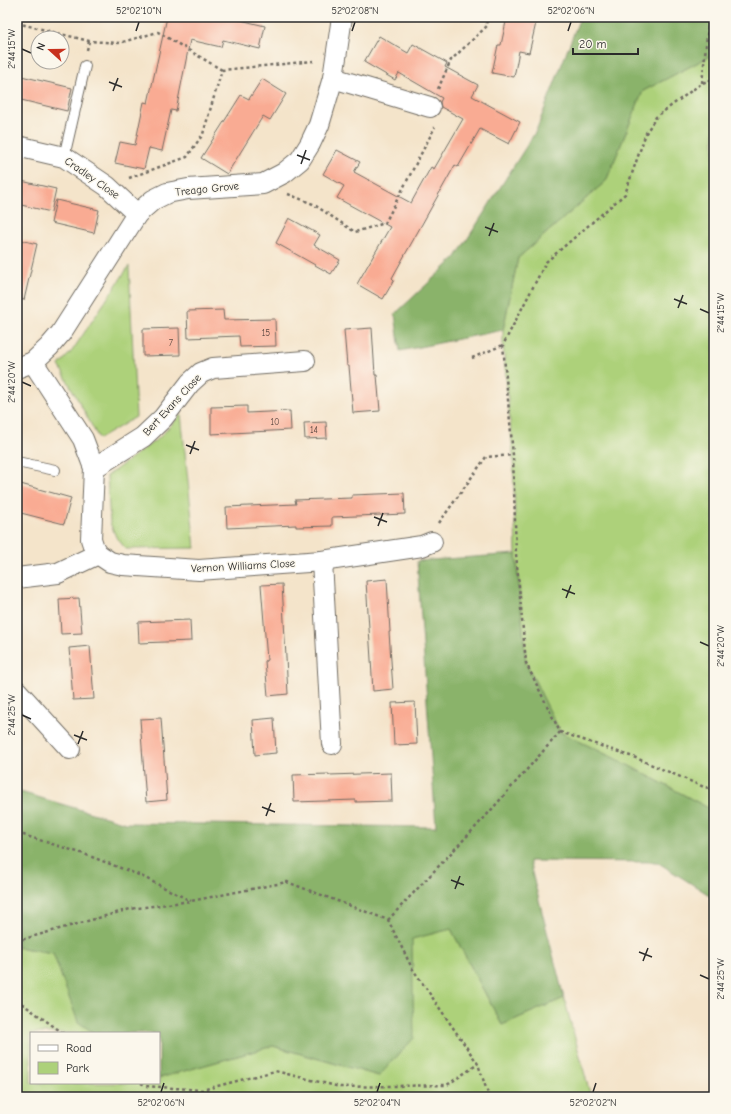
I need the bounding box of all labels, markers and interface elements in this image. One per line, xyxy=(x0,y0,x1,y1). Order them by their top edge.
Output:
text: 52°02'10"N xyxy=(116,5,162,17)
text: 52°02'08"N xyxy=(332,5,378,17)
text: 52°02'06"N xyxy=(547,5,595,17)
text: 2°44'15"W xyxy=(6,29,18,69)
north arrow xyxy=(30,30,70,70)
scale bar xyxy=(573,30,638,56)
text: 20 m xyxy=(579,37,607,51)
text: N xyxy=(34,41,48,52)
street label: Cradley Close xyxy=(62,154,122,202)
street label: Treago Grove xyxy=(174,179,240,199)
text: 2°44'15"W xyxy=(715,293,727,333)
house number: 15 xyxy=(262,328,270,338)
house number: 7 xyxy=(169,338,174,348)
text: 2°44'20"W xyxy=(6,361,18,403)
street label: Bert Evans Close xyxy=(140,371,204,439)
house number: 10 xyxy=(270,417,280,427)
house number: 14 xyxy=(310,425,318,435)
street label: Vernon Williams Close xyxy=(191,557,296,575)
text: 2°44'20"W xyxy=(715,625,727,667)
text: 2°44'25"W xyxy=(6,694,18,736)
text: 2°44'25"W xyxy=(715,958,727,1000)
legend xyxy=(30,1032,160,1084)
text: Road xyxy=(66,1041,92,1055)
text: Park xyxy=(66,1061,89,1075)
text: 52°02'06"N xyxy=(137,1097,185,1109)
text: 52°02'04"N xyxy=(354,1097,400,1109)
text: 52°02'02"N xyxy=(569,1097,617,1109)

